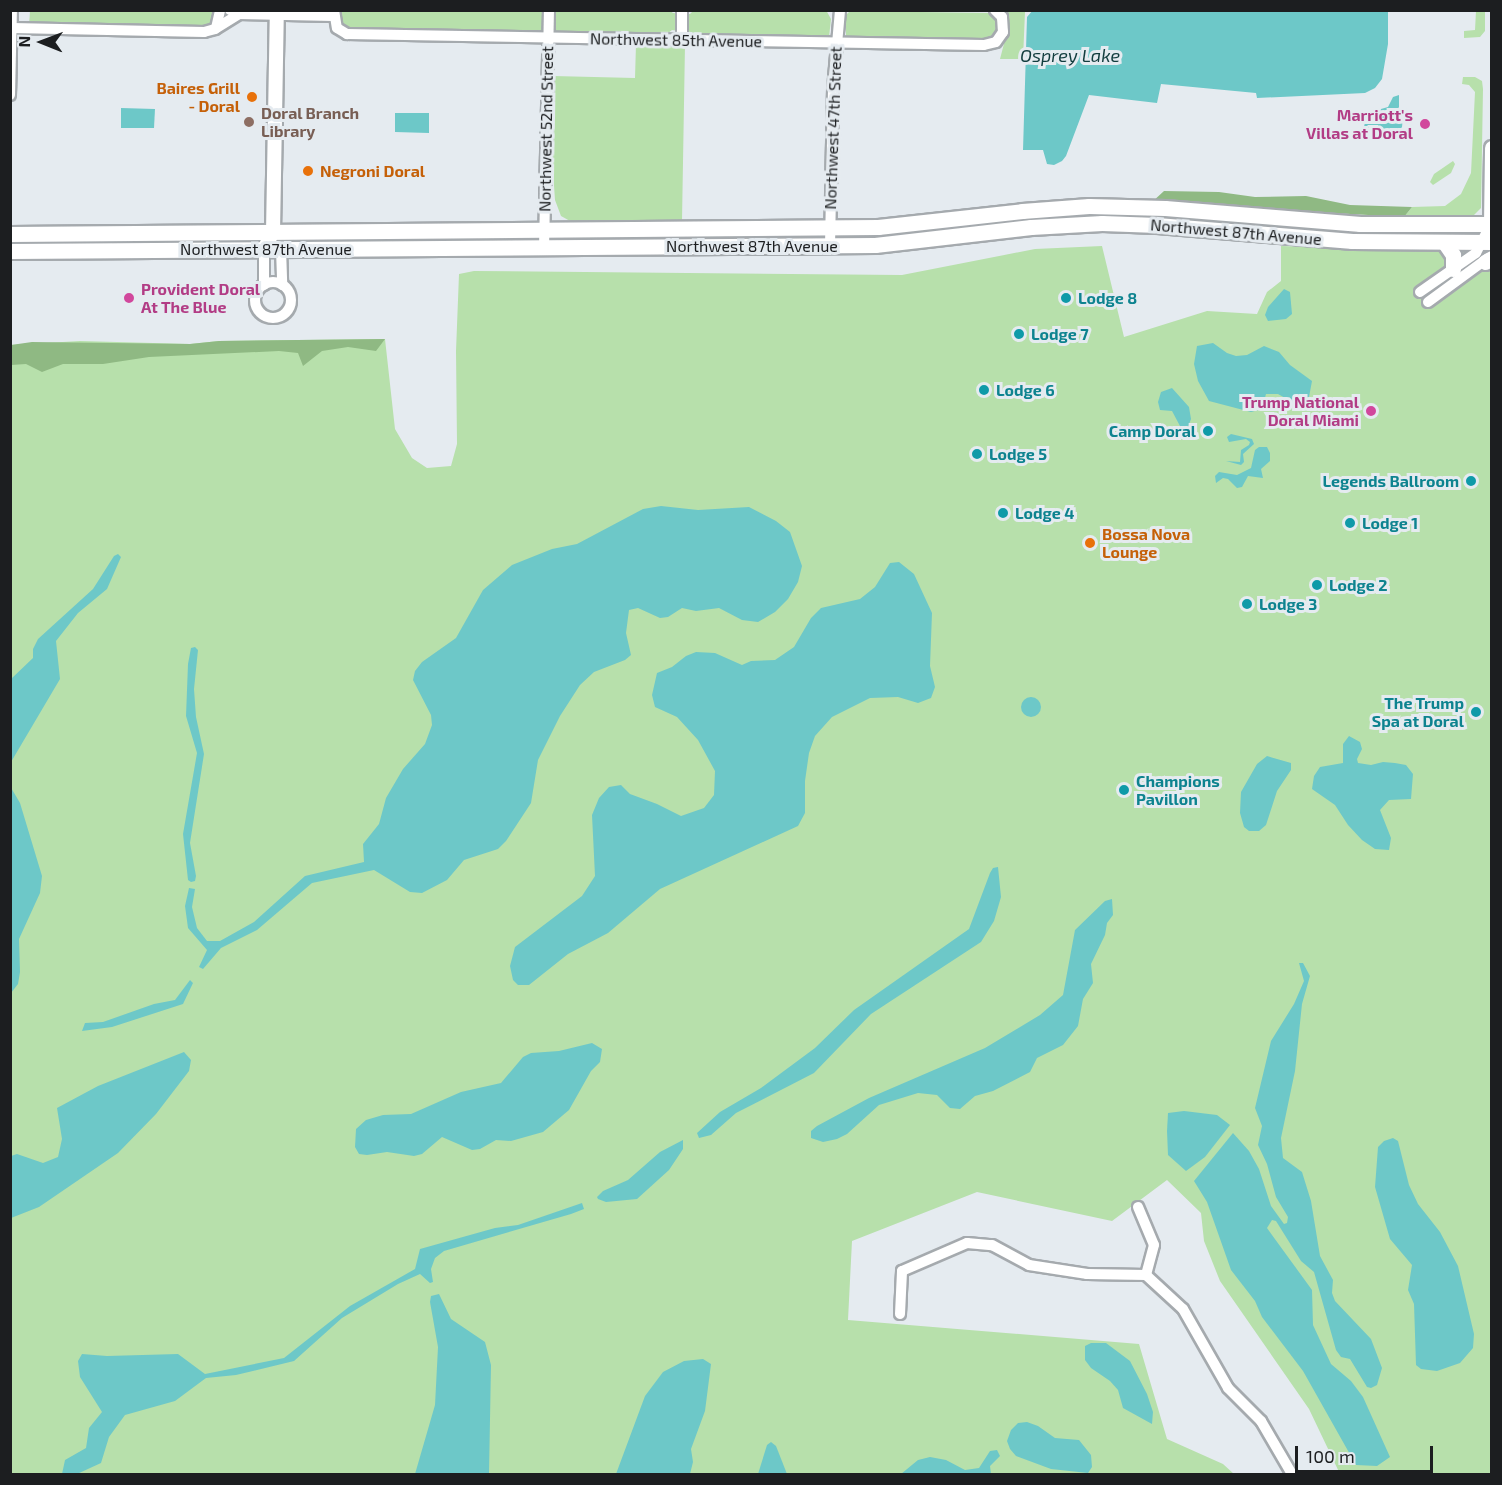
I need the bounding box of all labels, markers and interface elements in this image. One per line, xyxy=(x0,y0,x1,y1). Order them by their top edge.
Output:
north arrow xyxy=(12,12,72,72)
street label: Northwest 85th Avenue xyxy=(590,29,762,51)
text: N xyxy=(14,36,33,48)
water label: Osprey Lake xyxy=(1020,44,1120,66)
street label: Northwest 52nd Street xyxy=(535,46,557,212)
street label: Northwest 47th Street xyxy=(821,46,845,210)
place label: Baires Grill - Doral xyxy=(156,78,240,116)
marker: Baires Grill - Doral xyxy=(245,90,259,104)
place label: Doral Branch Library xyxy=(261,103,359,141)
place label: Marriott's Villas at Doral xyxy=(1306,105,1413,143)
marker: Doral Branch Library xyxy=(242,115,256,129)
marker: Marriott's Villas at Doral xyxy=(1418,117,1432,131)
place label: Negroni Doral xyxy=(320,161,425,181)
marker: Negroni Doral xyxy=(301,164,315,178)
street label: Northwest 87th Avenue xyxy=(1149,215,1323,249)
street label: Northwest 87th Avenue xyxy=(666,236,838,256)
street label: Northwest 87th Avenue xyxy=(180,239,352,259)
place label: Provident Doral At The Blue xyxy=(141,279,260,317)
place label: Lodge 8 xyxy=(1078,288,1137,308)
marker: Provident Doral At The Blue xyxy=(122,291,136,305)
marker: Lodge 8 xyxy=(1059,291,1073,305)
place label: Lodge 7 xyxy=(1031,324,1089,344)
marker: Lodge 7 xyxy=(1012,327,1026,341)
place label: Lodge 6 xyxy=(996,380,1055,400)
marker: Lodge 6 xyxy=(977,383,991,397)
place label: Trump National Doral Miami xyxy=(1242,392,1359,430)
marker: Trump National Doral Miami xyxy=(1364,404,1378,418)
place label: Camp Doral xyxy=(1109,421,1196,441)
marker: Camp Doral xyxy=(1201,424,1215,438)
place label: Lodge 5 xyxy=(989,444,1047,464)
marker: Lodge 5 xyxy=(970,447,984,461)
place label: Legends Ballroom xyxy=(1323,471,1459,491)
marker: Legends Ballroom xyxy=(1464,474,1478,488)
place label: Lodge 4 xyxy=(1015,503,1074,523)
marker: Lodge 4 xyxy=(996,506,1010,520)
place label: Lodge 1 xyxy=(1362,513,1418,533)
marker: Lodge 1 xyxy=(1343,516,1357,530)
place label: Bossa Nova Lounge xyxy=(1102,524,1190,562)
marker: Bossa Nova Lounge xyxy=(1083,536,1097,550)
place label: Lodge 2 xyxy=(1329,575,1388,595)
marker: Lodge 2 xyxy=(1310,578,1324,592)
place label: Lodge 3 xyxy=(1259,594,1317,614)
marker: Lodge 3 xyxy=(1240,597,1254,611)
place label: The Trump Spa at Doral xyxy=(1372,693,1464,731)
marker: The Trump Spa at Doral xyxy=(1469,705,1483,719)
place label: Champions Pavillon xyxy=(1136,771,1220,809)
marker: Champions Pavillon xyxy=(1117,783,1131,797)
scale bar xyxy=(1298,1434,1436,1472)
text: 100 m xyxy=(1306,1445,1355,1467)

